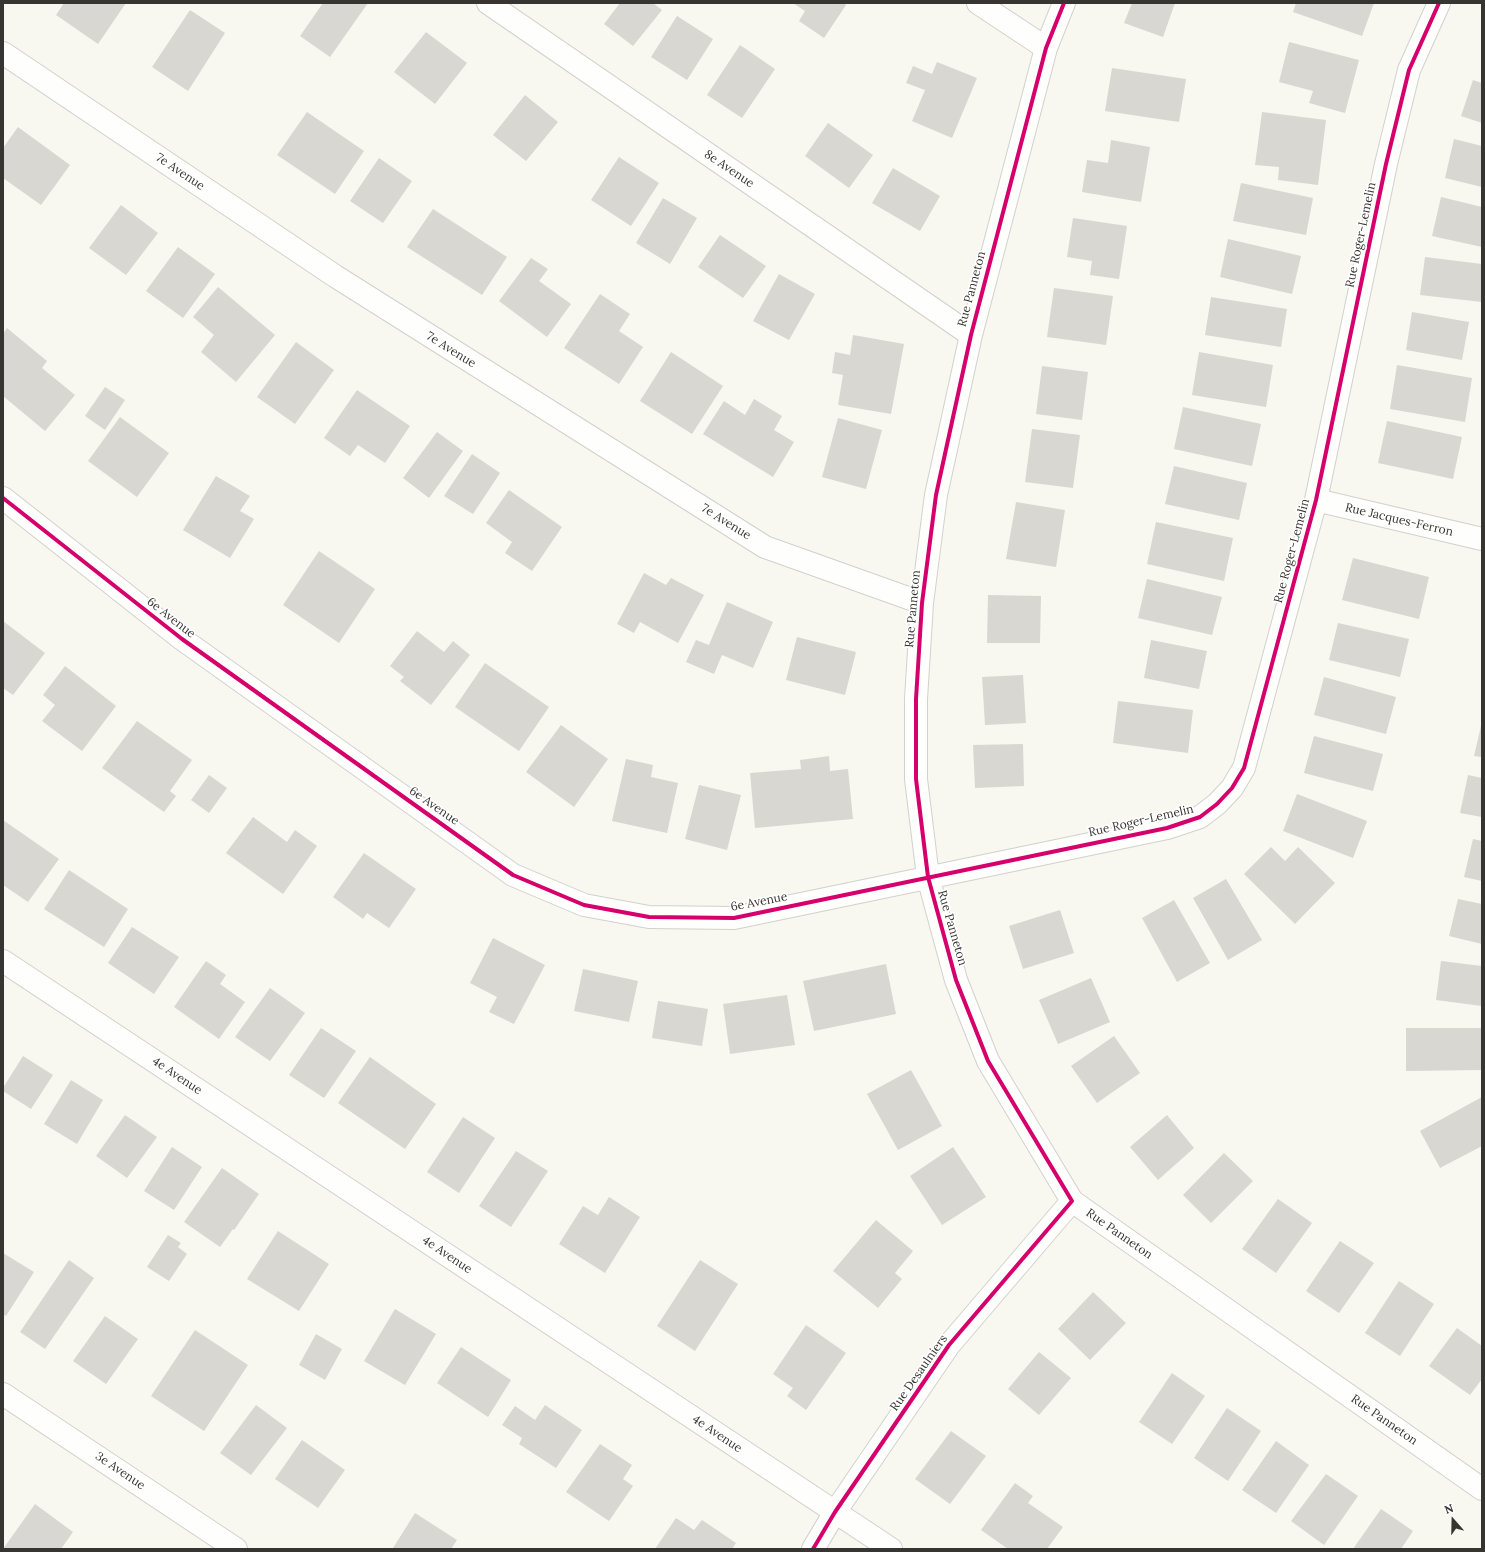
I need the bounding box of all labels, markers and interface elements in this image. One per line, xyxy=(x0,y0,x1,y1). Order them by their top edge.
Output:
street label: 8e Avenue xyxy=(701,147,757,191)
street label: 7e Avenue xyxy=(153,150,207,194)
street label: Rue Roger-Lemelin xyxy=(1343,181,1379,289)
street label: Rue Panneton xyxy=(955,250,989,328)
street label: 7e Avenue xyxy=(423,329,479,371)
street label: Rue Roger-Lemelin xyxy=(1271,497,1313,605)
street label: 7e Avenue xyxy=(698,501,754,543)
street label: Rue Jacques-Ferron xyxy=(1344,501,1454,539)
street label: Rue Panneton xyxy=(902,570,924,648)
street label: 6e Avenue xyxy=(144,595,198,641)
street label: 6e Avenue xyxy=(406,784,462,828)
street label: Rue Roger-Lemelin xyxy=(1087,802,1195,840)
street label: 6e Avenue xyxy=(729,889,789,915)
street label: Rue Panneton xyxy=(934,889,970,967)
street label: 4e Avenue xyxy=(149,1054,205,1098)
street label: Rue Panneton xyxy=(1083,1206,1155,1262)
street label: 4e Avenue xyxy=(419,1233,475,1277)
street label: Rue Desaulniers xyxy=(887,1332,951,1414)
street label: Rue Panneton xyxy=(1348,1392,1420,1448)
street label: 4e Avenue xyxy=(689,1412,745,1456)
street label: 3e Avenue xyxy=(92,1449,148,1493)
north arrow xyxy=(1433,1500,1473,1540)
text: N xyxy=(1442,1501,1455,1517)

